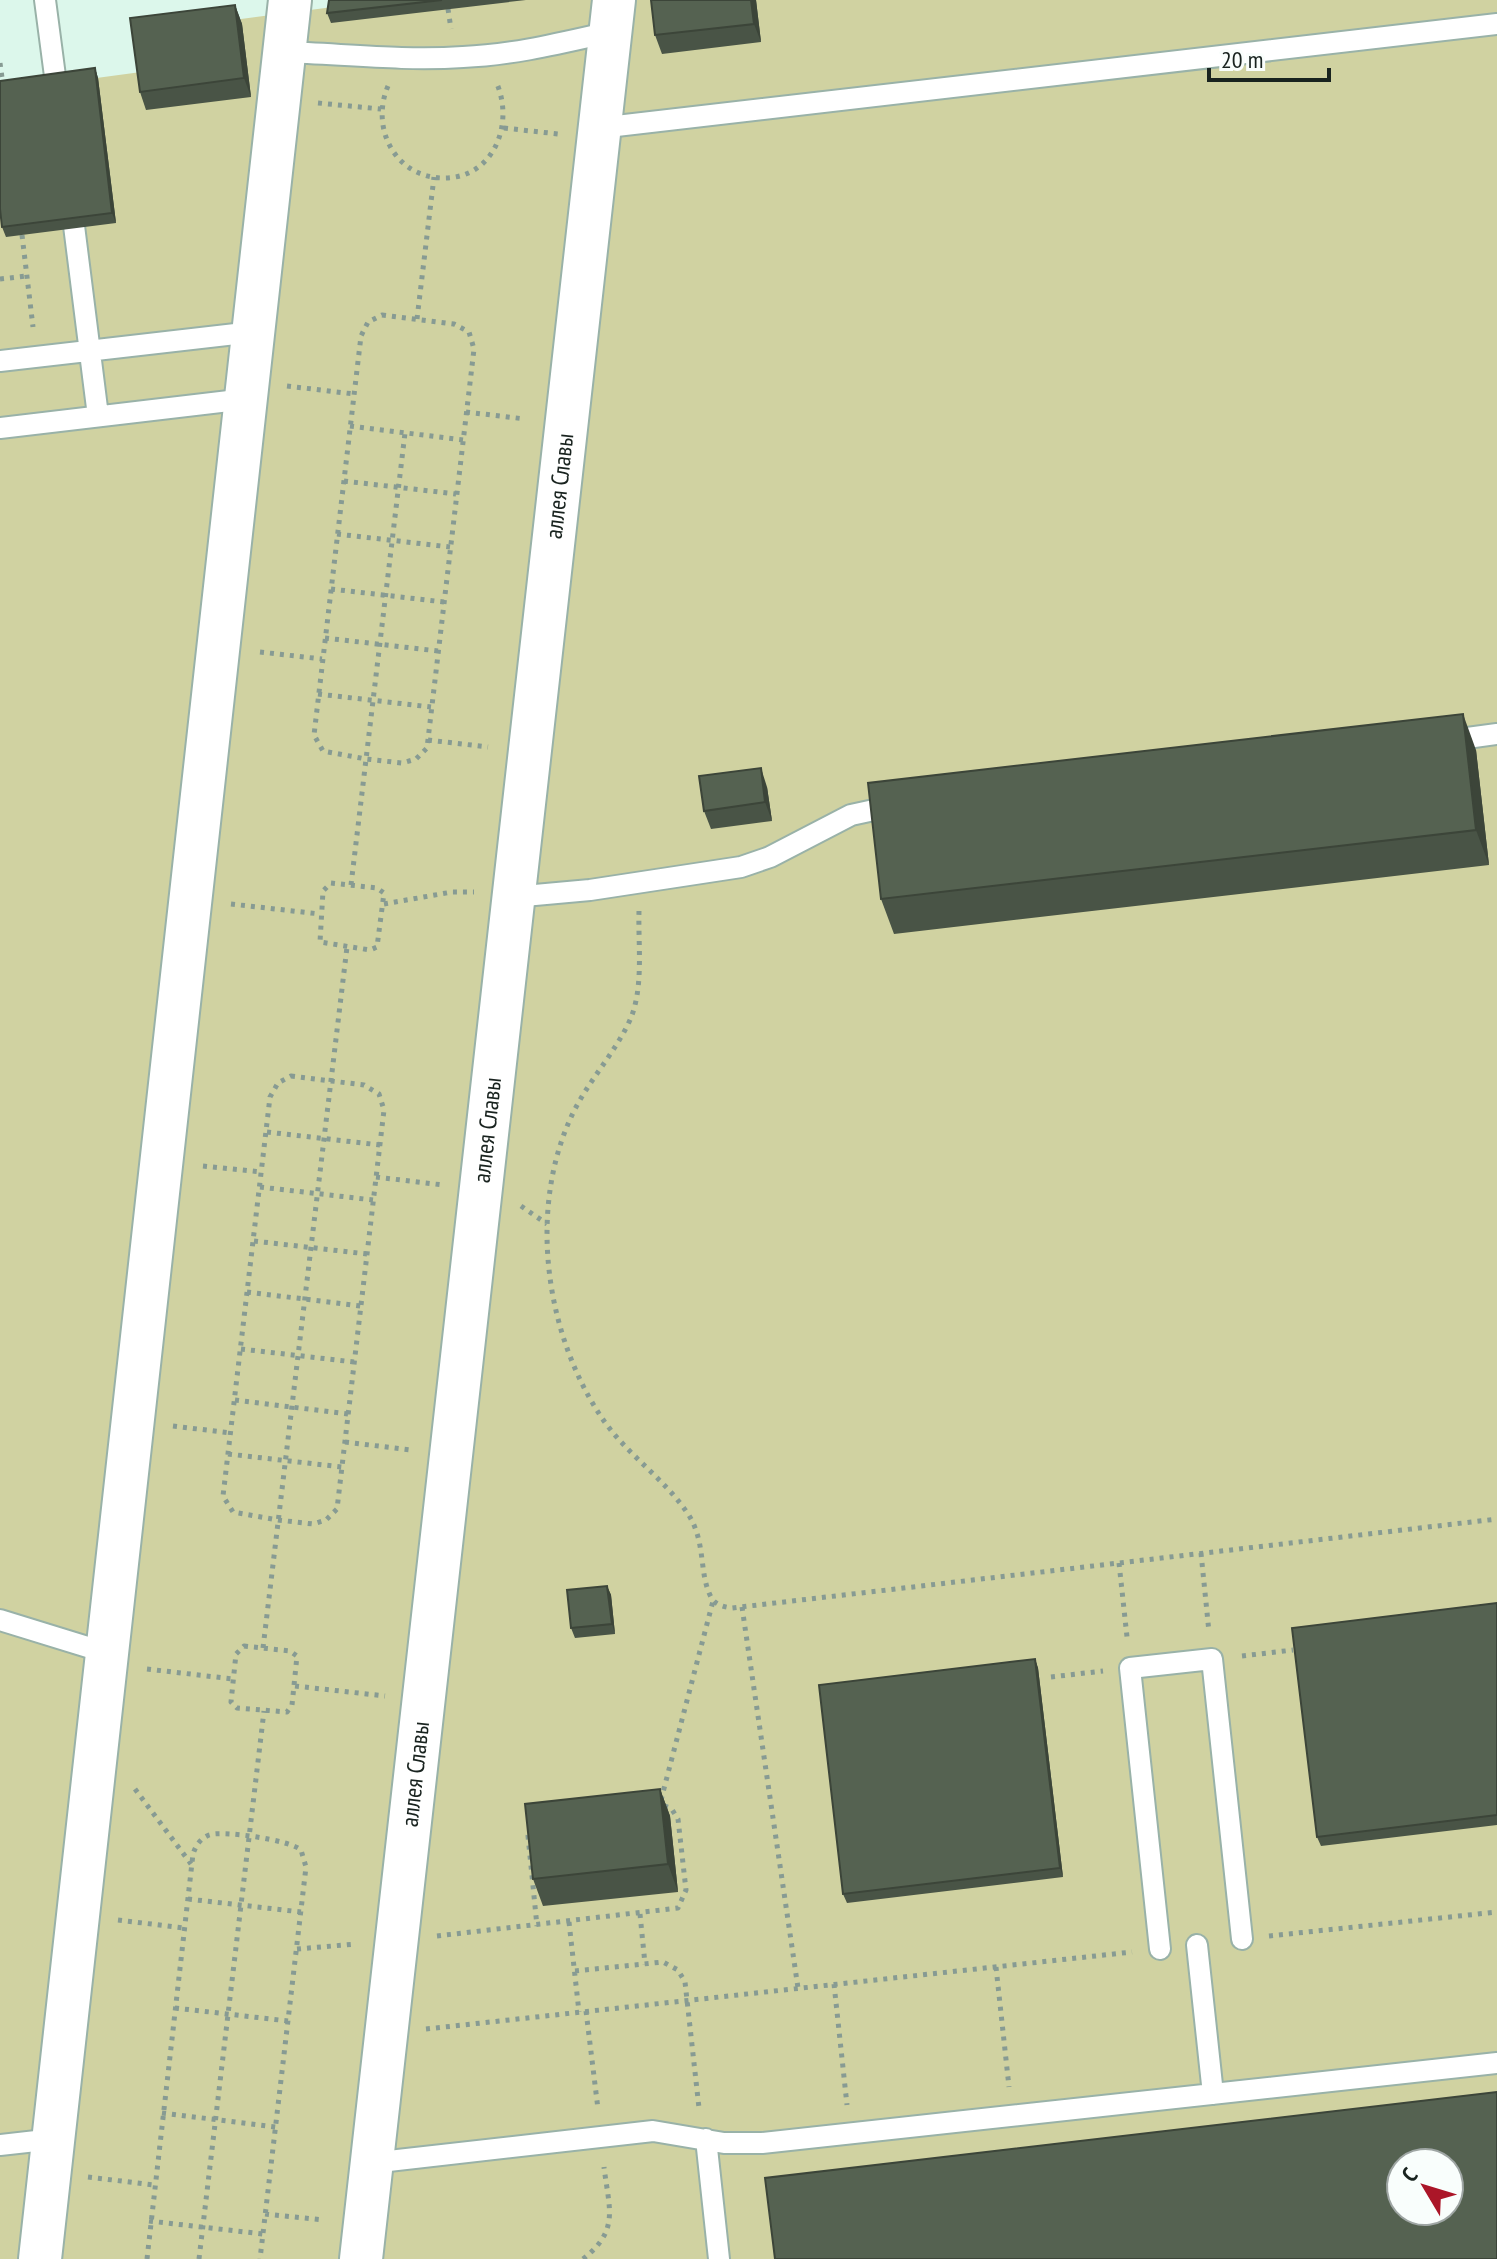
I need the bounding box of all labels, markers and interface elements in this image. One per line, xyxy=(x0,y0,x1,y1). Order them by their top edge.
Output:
scale bar xyxy=(1209,32,1329,82)
text: 20 m xyxy=(1221,44,1263,75)
street label: аллея Славы xyxy=(538,432,580,540)
street label: аллея Славы xyxy=(466,1076,508,1184)
street label: аллея Славы xyxy=(394,1720,436,1828)
north arrow xyxy=(1385,2147,1465,2227)
text: С xyxy=(1395,2162,1423,2187)

